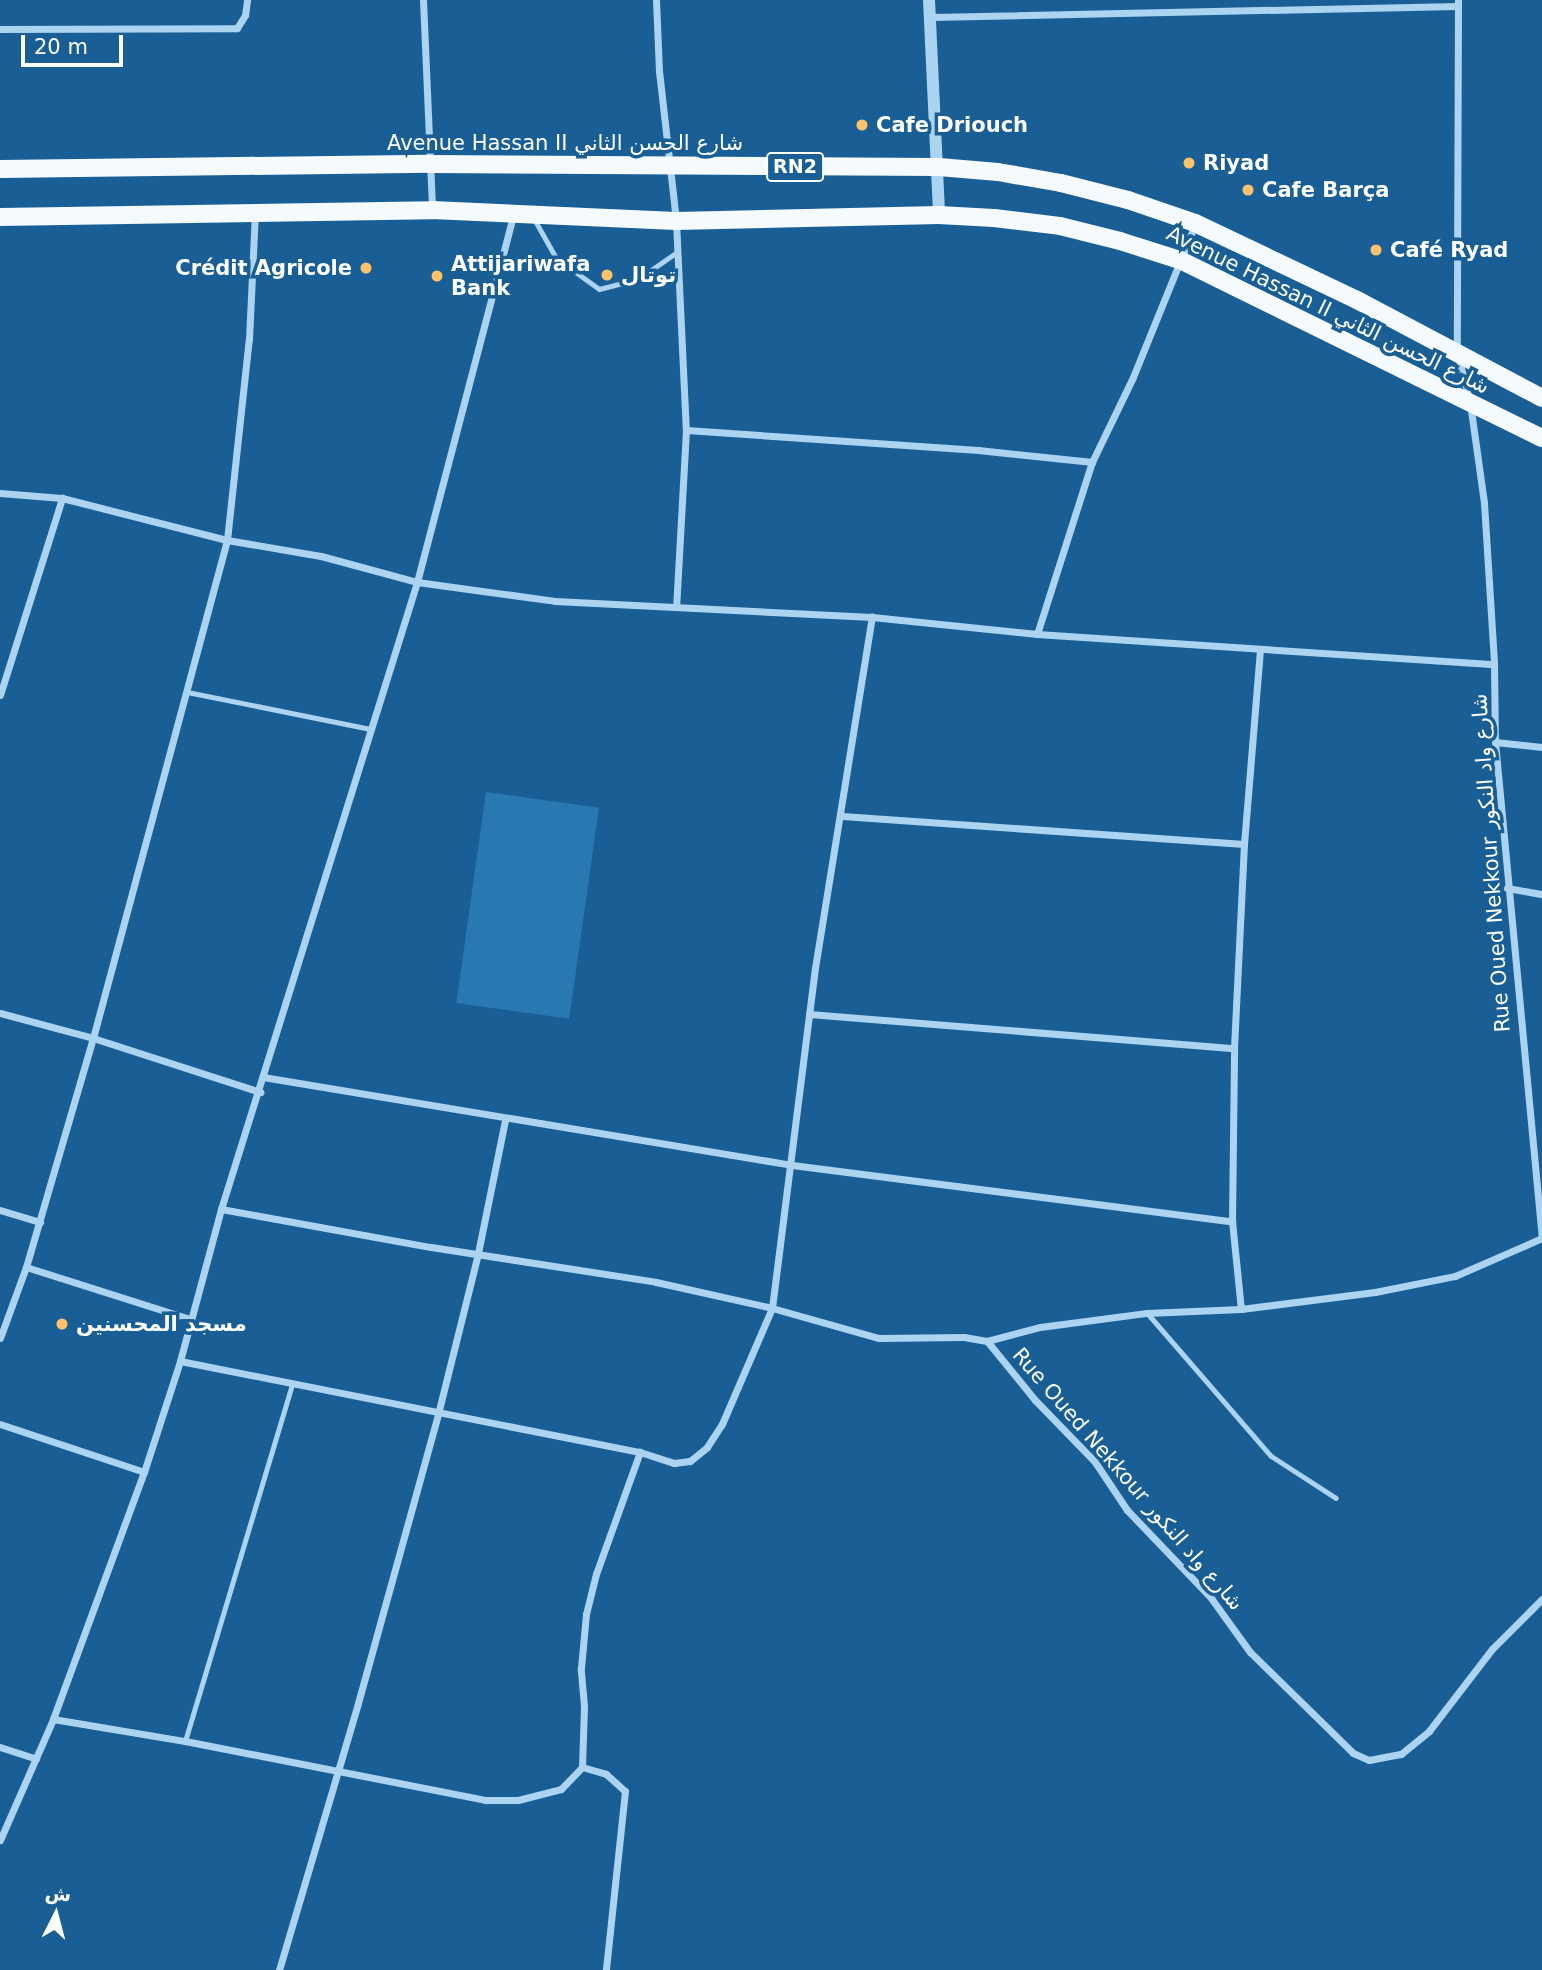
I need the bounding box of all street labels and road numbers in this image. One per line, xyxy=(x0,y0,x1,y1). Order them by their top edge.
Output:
street label: Avenue Hassan II شارع الحسن الثاني xyxy=(387,130,743,156)
road number: RN2 xyxy=(765,152,825,182)
street label: Avenue Hassan II شارع الحسن الثاني xyxy=(1162,221,1494,399)
street label: Rue Oued Nekkour شارع واد النکور xyxy=(1467,693,1515,1033)
street label: Rue Oued Nekkour شارع واد النکور xyxy=(1007,1343,1249,1615)

